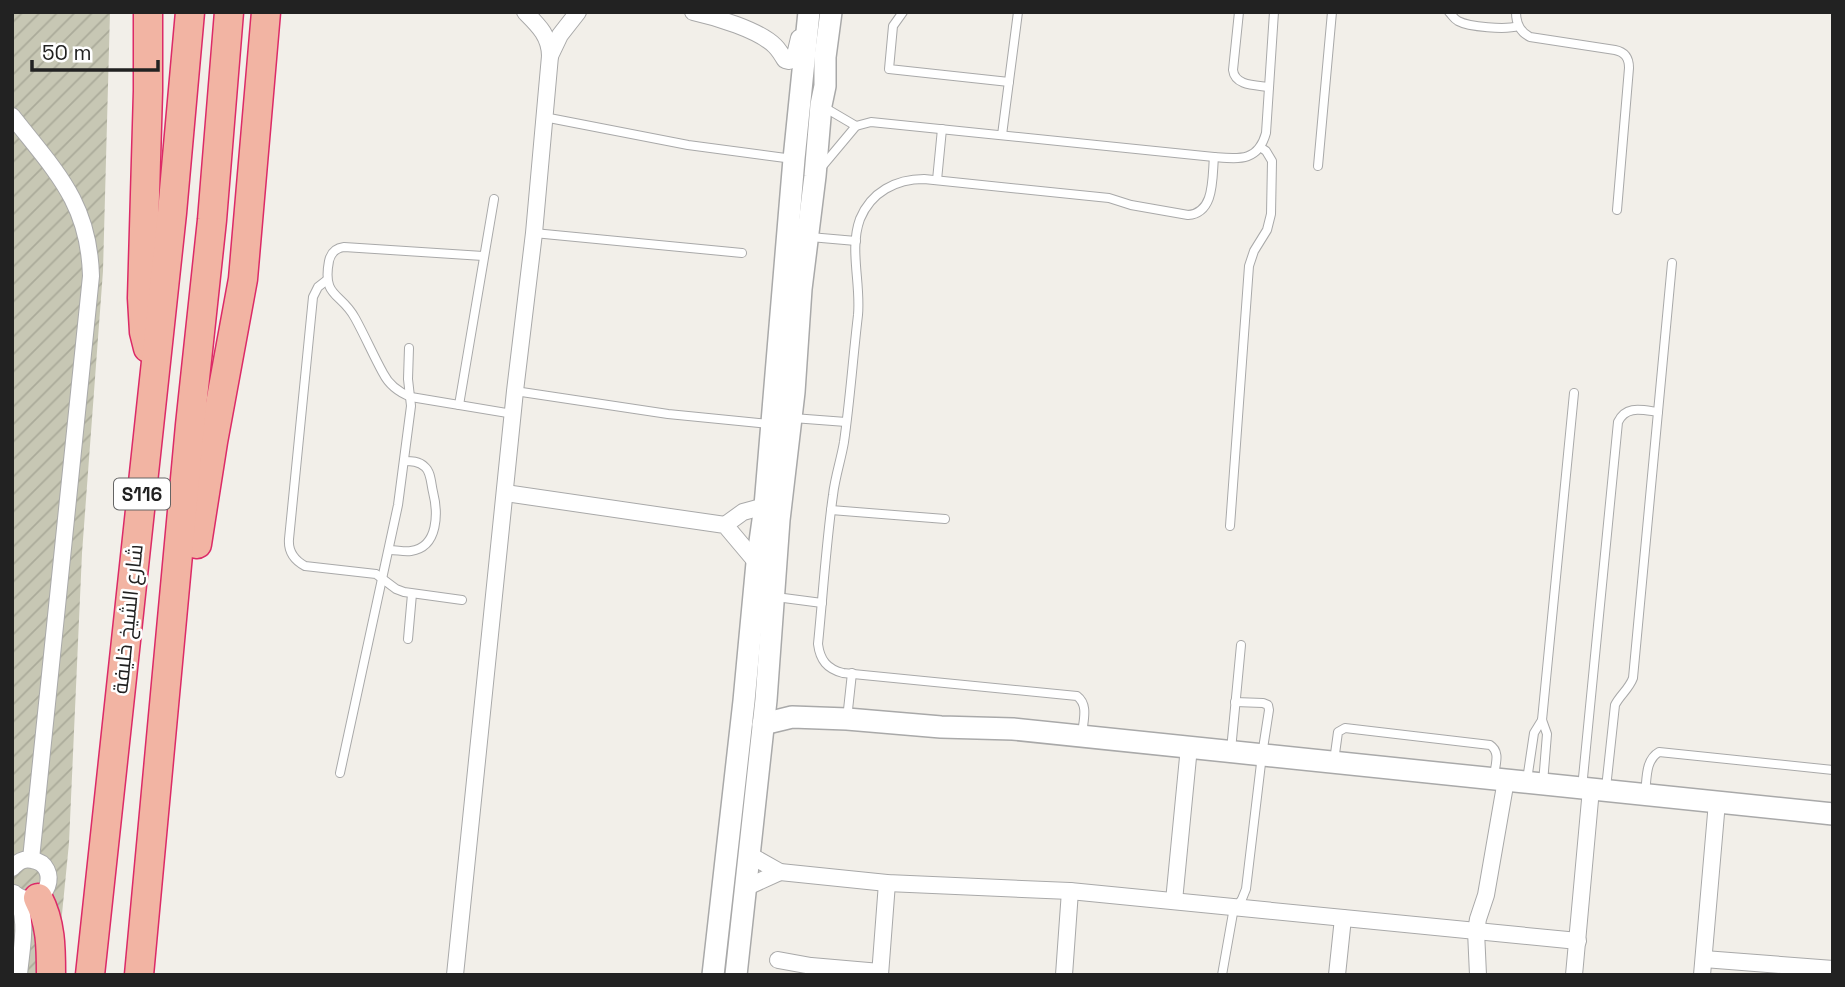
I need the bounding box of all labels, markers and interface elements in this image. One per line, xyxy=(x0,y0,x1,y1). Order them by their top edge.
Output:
scale bar xyxy=(32,28,158,72)
text: 50 m xyxy=(42,39,92,66)
road number: S116 xyxy=(114,478,170,509)
street label: شارع الشيخ خليفة xyxy=(106,543,150,695)

